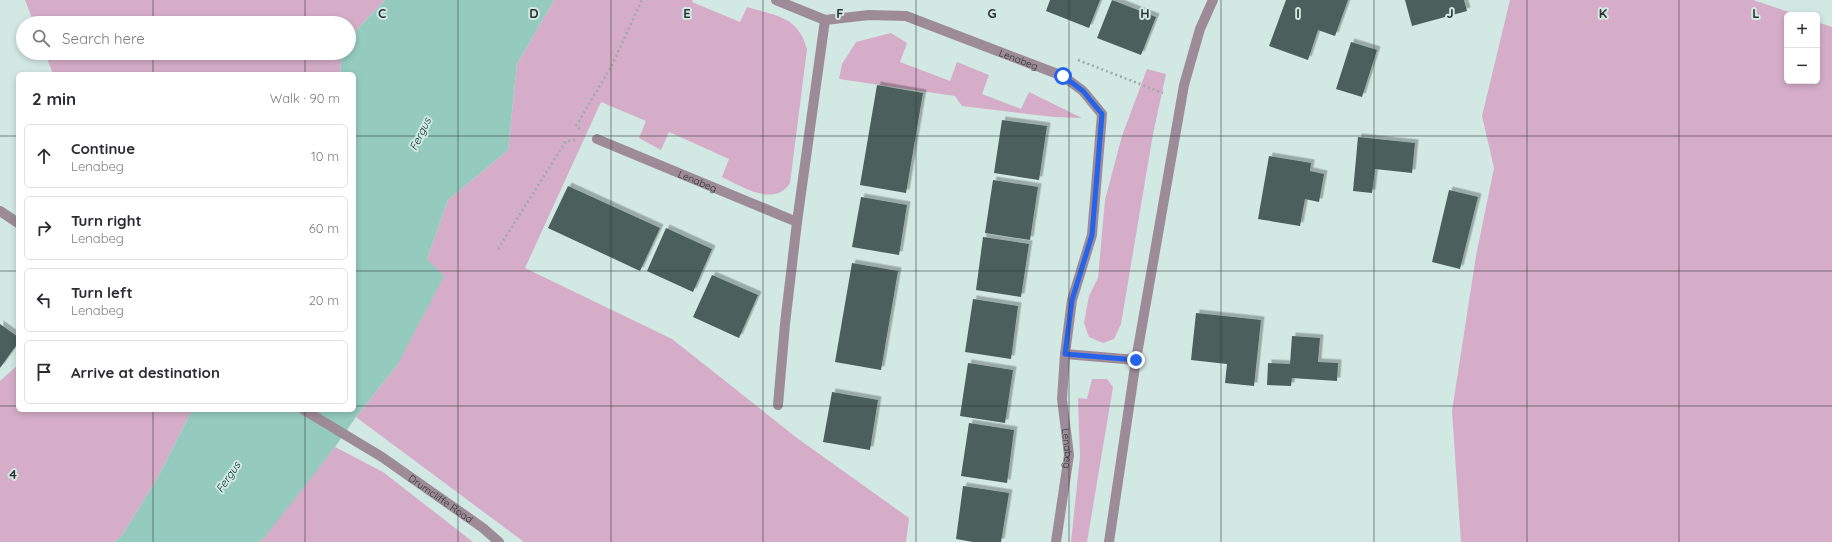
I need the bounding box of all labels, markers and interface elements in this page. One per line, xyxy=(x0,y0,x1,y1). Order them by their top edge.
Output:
text: C xyxy=(378,5,386,21)
text: D xyxy=(529,5,539,21)
text: E xyxy=(683,5,691,21)
text: F xyxy=(836,5,844,21)
text: G xyxy=(987,5,997,21)
text: H xyxy=(1140,5,1150,21)
text: I xyxy=(1296,5,1300,21)
text: J xyxy=(1446,5,1454,21)
text: K xyxy=(1599,5,1608,21)
text: L xyxy=(1752,5,1760,21)
map controls xyxy=(1784,12,1820,84)
button: + xyxy=(1784,12,1820,48)
search box xyxy=(16,16,356,60)
icon: search xyxy=(30,27,52,49)
text: Search here xyxy=(62,29,145,48)
street label: Lenabeg xyxy=(997,46,1040,73)
button: − xyxy=(1784,48,1820,84)
route start xyxy=(1054,67,1072,85)
text: 2 min xyxy=(32,88,76,109)
text: Walk · 90 m xyxy=(270,90,340,106)
water label: Fergus xyxy=(406,115,434,153)
text: Continue xyxy=(71,139,135,158)
icon: ahead xyxy=(33,145,55,167)
text: 10 m xyxy=(311,148,339,164)
text: Lenabeg xyxy=(71,158,124,174)
street label: Lenabeg xyxy=(676,167,719,195)
text: Turn right xyxy=(71,211,142,230)
icon: right xyxy=(33,217,55,239)
text: 60 m xyxy=(309,220,339,236)
text: Lenabeg xyxy=(71,230,124,246)
text: Turn left xyxy=(71,283,133,302)
icon: left xyxy=(33,289,55,311)
text: 20 m xyxy=(309,292,339,308)
text: Lenabeg xyxy=(71,302,124,318)
route end xyxy=(1127,351,1145,369)
icon: arrive xyxy=(33,361,55,383)
text: Arrive at destination xyxy=(71,363,220,382)
street label: Lenabeg xyxy=(1059,428,1075,470)
water label: Fergus xyxy=(213,458,244,495)
text: 4 xyxy=(9,466,17,482)
street label: Drumcliffe Road xyxy=(406,472,475,526)

